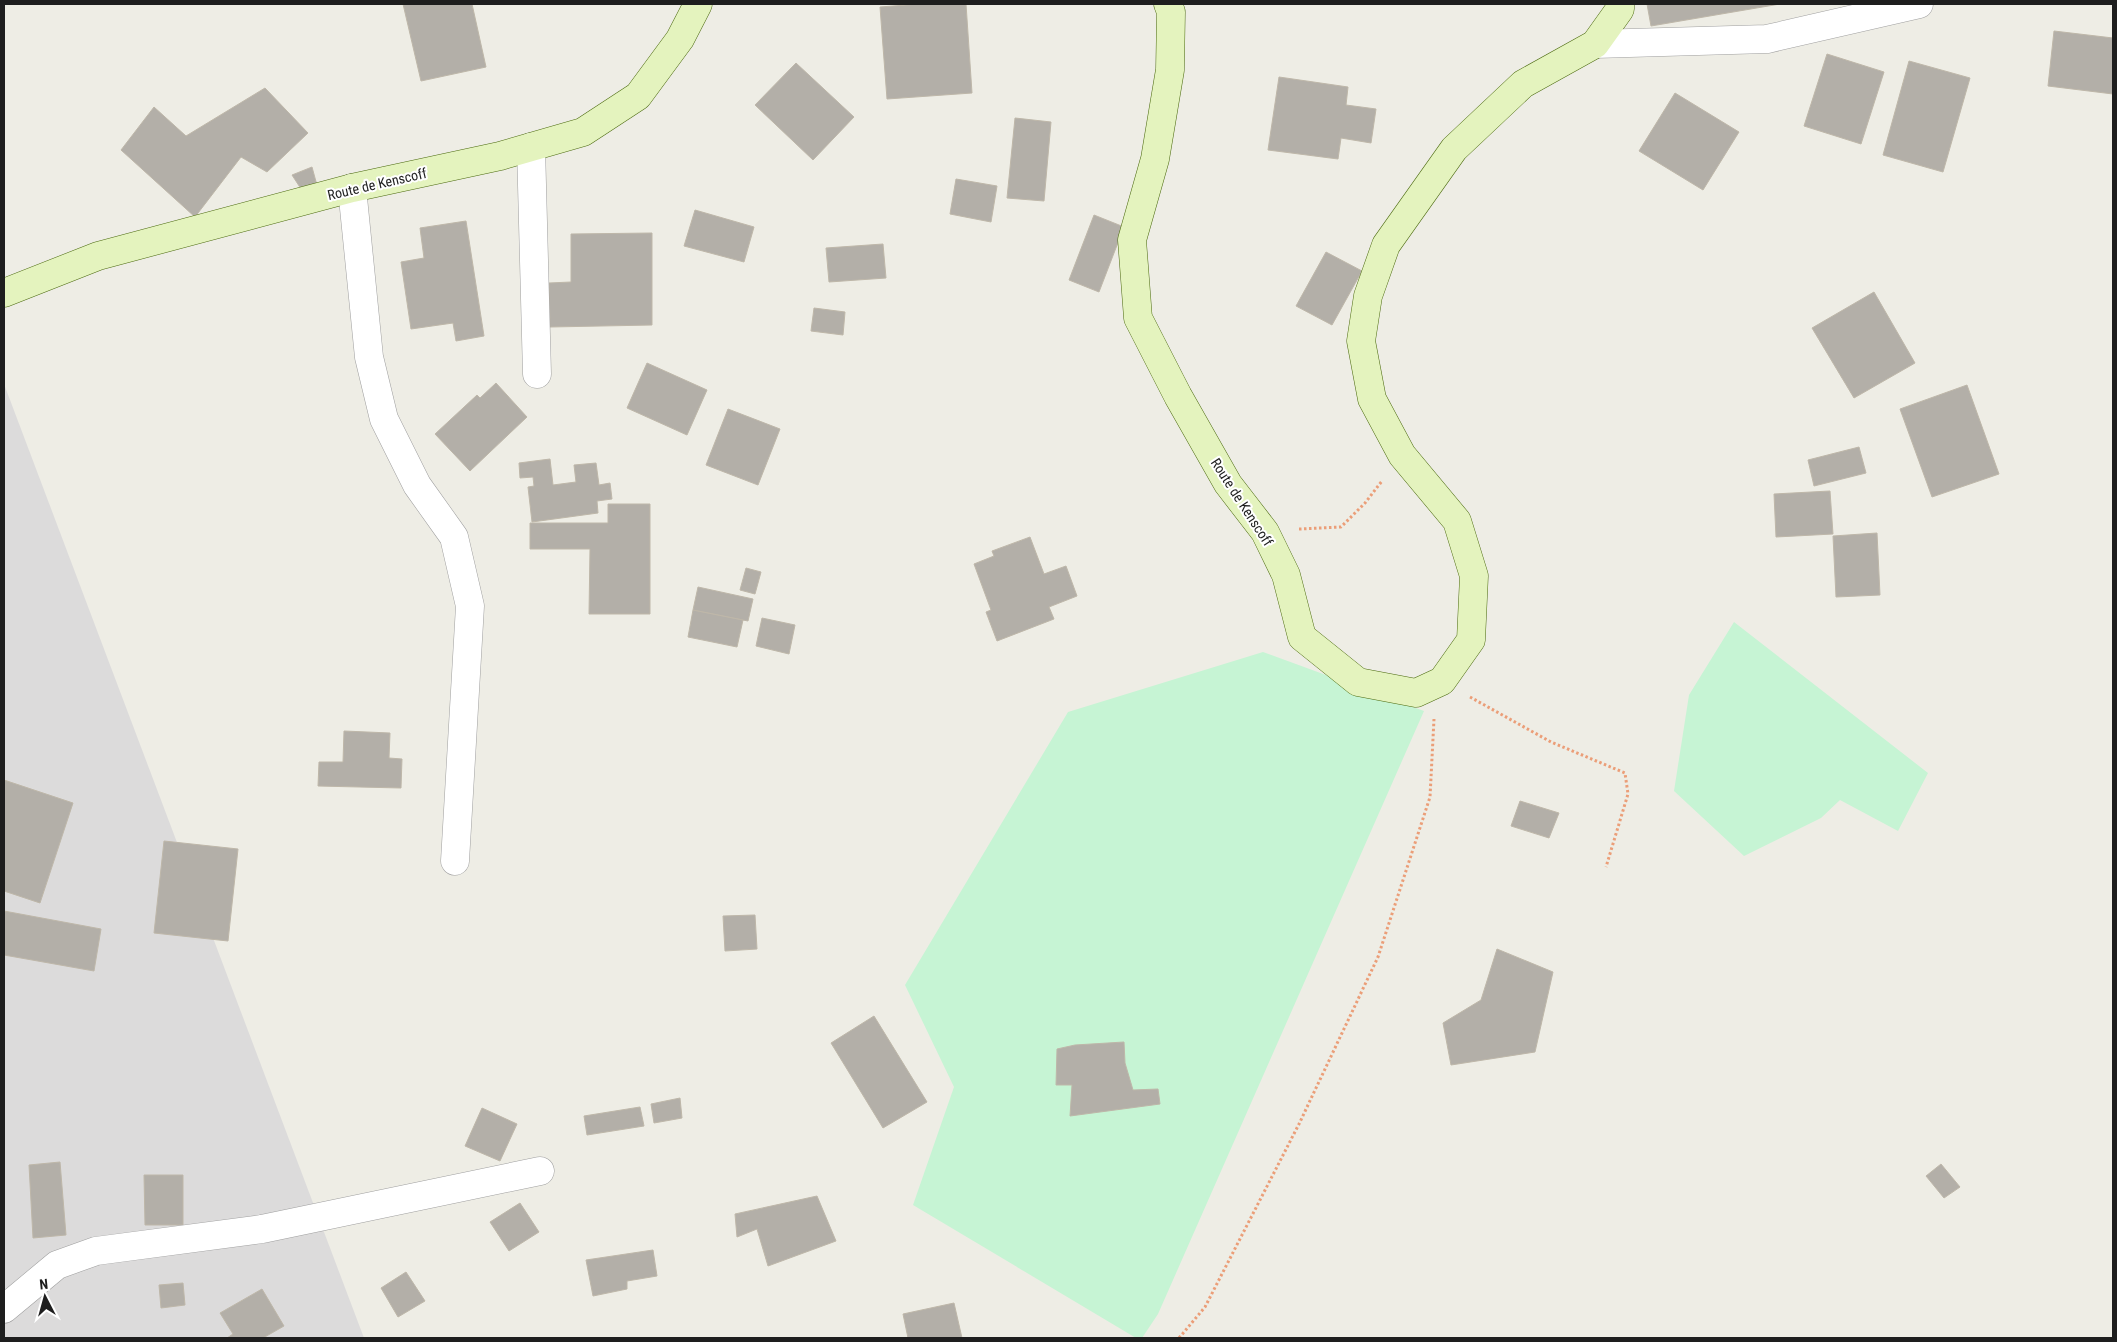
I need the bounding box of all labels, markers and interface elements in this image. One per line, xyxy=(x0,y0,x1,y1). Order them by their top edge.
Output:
street label: Route de Kenscoff xyxy=(326,165,429,203)
street label: Route de Kenscoff xyxy=(1208,455,1277,549)
north arrow xyxy=(20,1272,70,1322)
text: N xyxy=(39,1276,49,1292)

